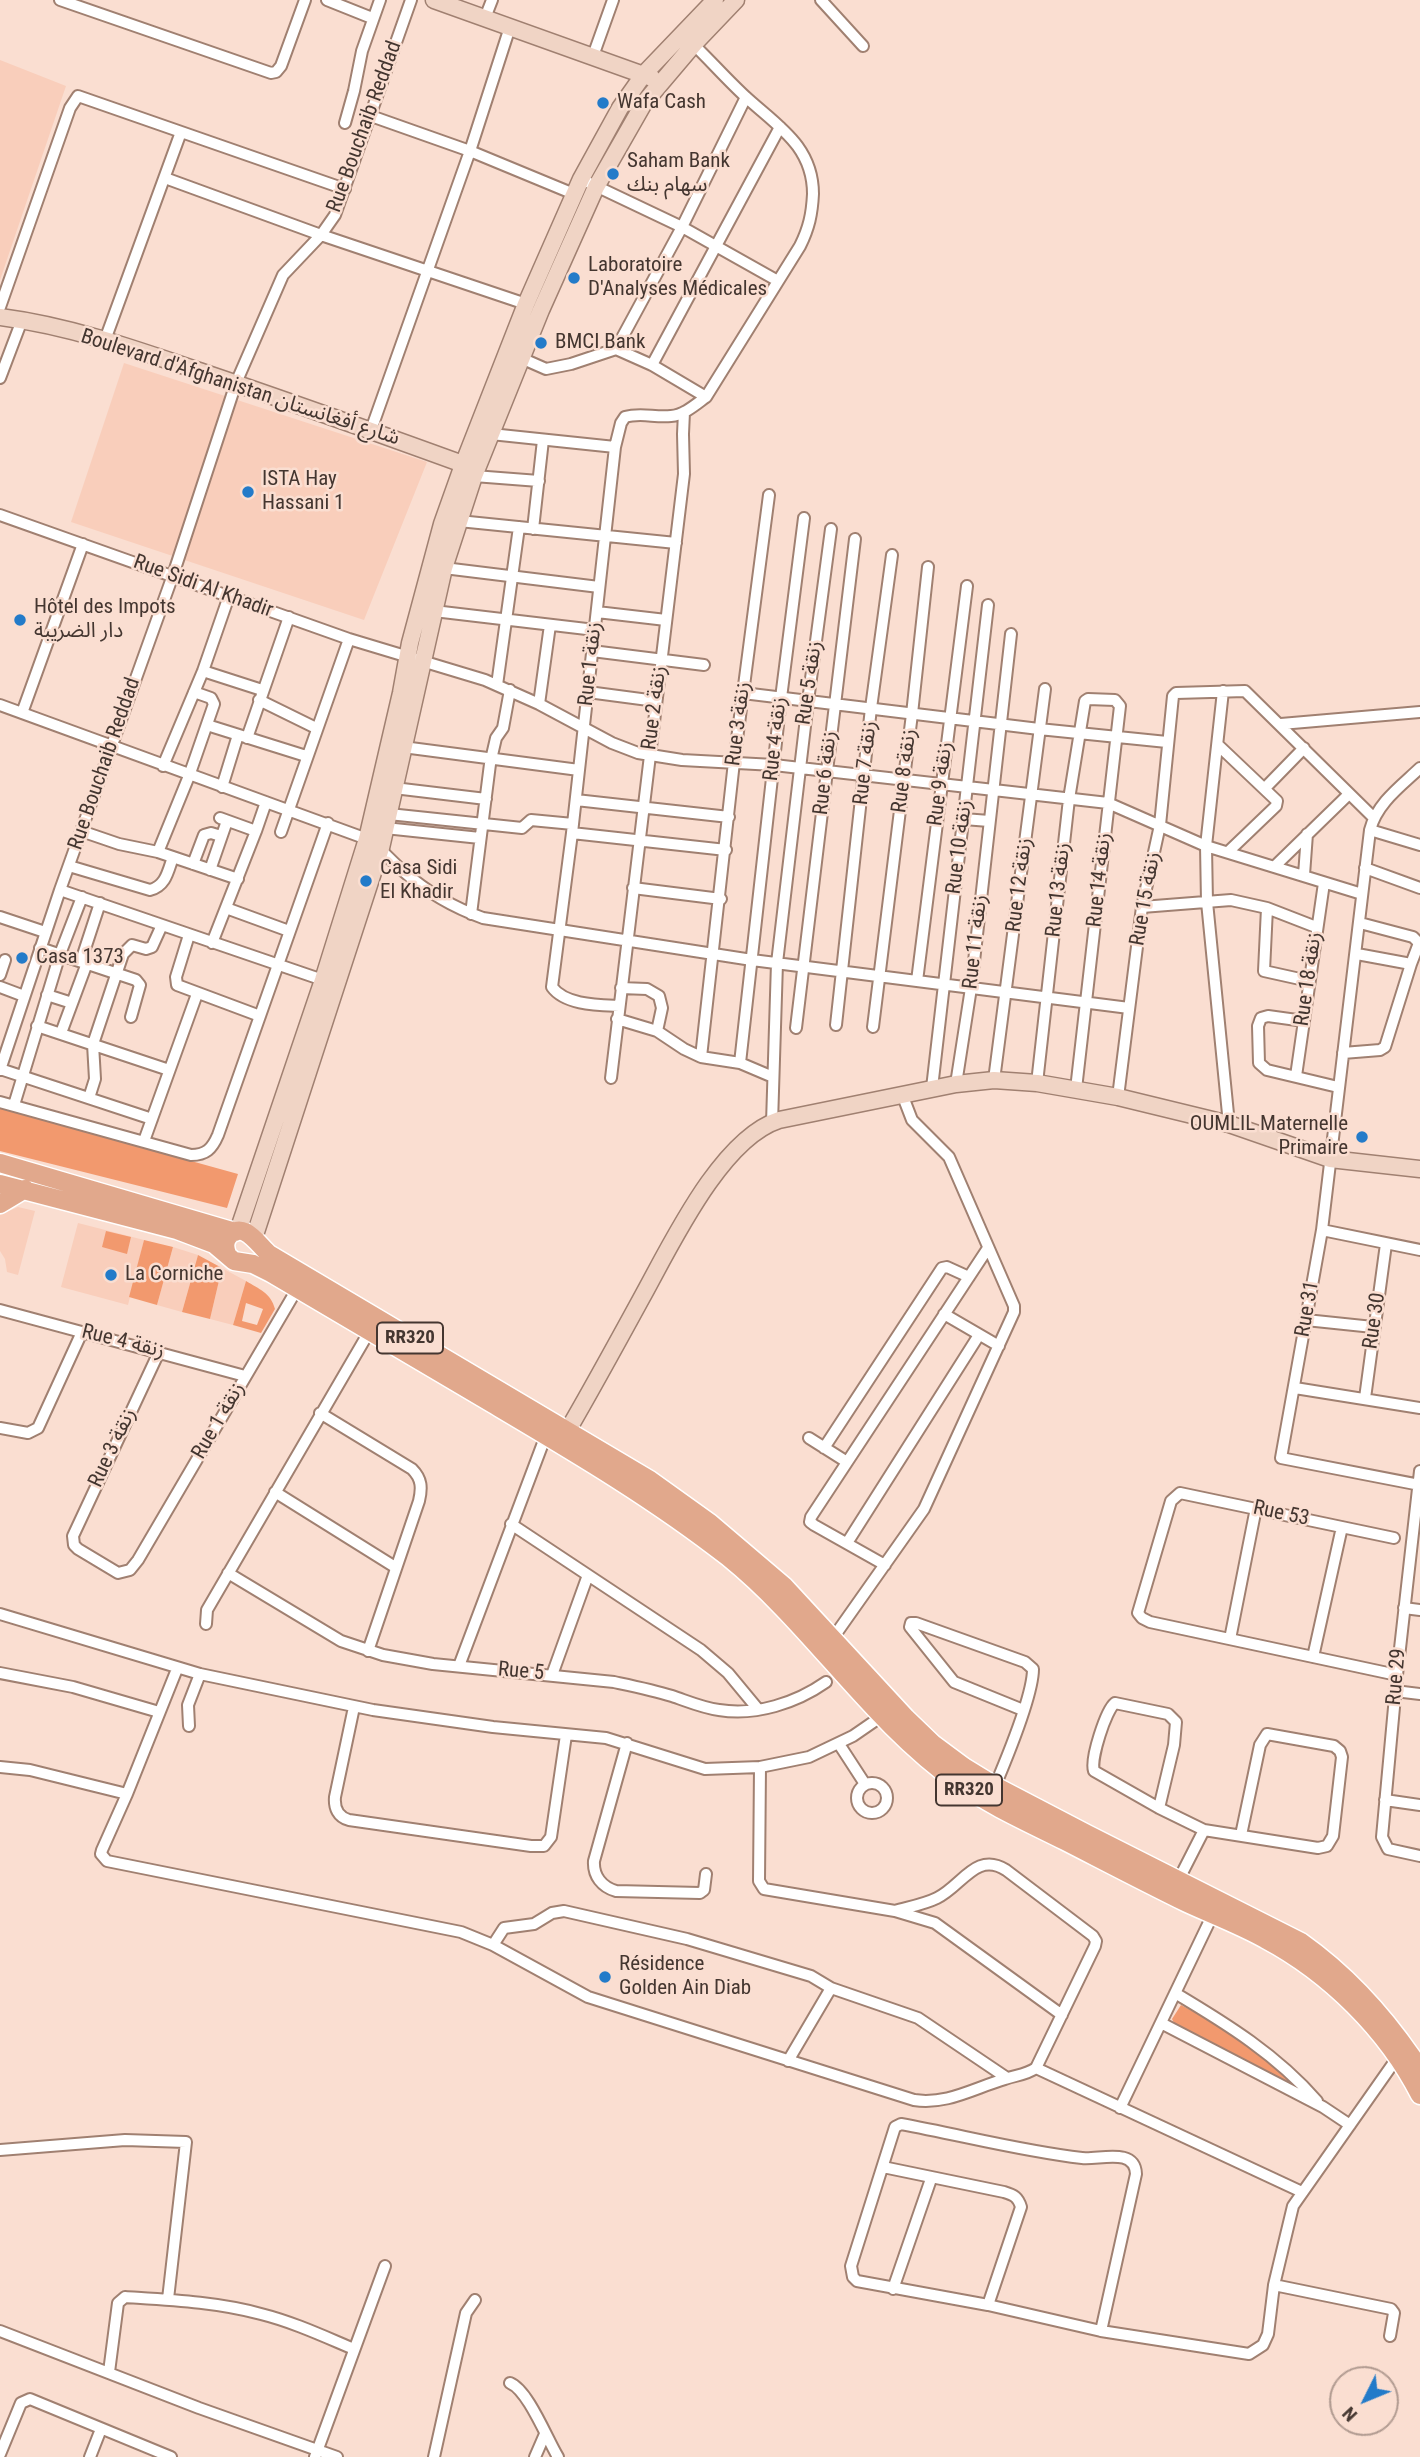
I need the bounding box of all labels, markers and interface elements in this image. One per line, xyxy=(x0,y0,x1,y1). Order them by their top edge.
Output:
street label: Rue Bouchaib Reddad xyxy=(322,38,408,216)
place label: Wafa Cash xyxy=(617,90,706,116)
marker: Wafa Cash xyxy=(595,95,611,111)
place label: Saham Bank سهام بنك xyxy=(627,149,730,199)
marker: Saham Bank سهام بنك xyxy=(605,166,621,182)
place label: Laboratoire D'Analyses Médicales xyxy=(588,253,767,303)
marker: Laboratoire D'Analyses Médicales xyxy=(566,270,582,286)
street label: Boulevard d'Afghanistan شارع أفغانستان xyxy=(77,324,403,452)
place label: BMCI Bank xyxy=(555,330,645,356)
marker: BMCI Bank xyxy=(533,335,549,351)
place label: ISTA Hay Hassani 1 xyxy=(262,467,344,517)
marker: ISTA Hay Hassani 1 xyxy=(240,484,256,500)
street label: Rue Sidi Al Khadir xyxy=(130,550,276,624)
place label: Hôtel des Impots دار الضريبة xyxy=(34,595,176,645)
marker: Hôtel des Impots دار الضريبة xyxy=(12,612,28,628)
street label: Rue 1 زنقة xyxy=(574,621,608,707)
street label: Rue 5 زنقة xyxy=(792,639,828,727)
street label: Rue 2 زنقة xyxy=(637,665,673,751)
street label: Rue Bouchaib Reddad xyxy=(64,675,146,853)
street label: Rue 3 زنقة xyxy=(721,681,757,767)
street label: Rue 4 زنقة xyxy=(759,696,793,782)
street label: Rue 7 زنقة xyxy=(849,720,883,806)
street label: Rue 8 زنقة xyxy=(887,728,923,814)
street label: Rue 6 زنقة xyxy=(809,730,843,816)
street label: Rue 9 زنقة xyxy=(923,741,959,827)
street label: Rue 10 زنقة xyxy=(942,798,978,896)
street label: Rue 14 زنقة xyxy=(1083,832,1117,928)
street label: Rue 12 زنقة xyxy=(1002,836,1038,934)
street label: Rue 13 زنقة xyxy=(1042,842,1076,938)
street label: Rue 15 زنقة xyxy=(1125,850,1167,948)
place label: Casa Sidi El Khadir xyxy=(380,856,457,906)
marker: Casa Sidi El Khadir xyxy=(358,873,374,889)
street label: Rue 11 زنقة xyxy=(959,894,993,990)
street label: Rue 18 زنقة xyxy=(1290,930,1328,1028)
place label: Casa 1373 xyxy=(36,945,124,971)
marker: Casa 1373 xyxy=(14,950,30,966)
place label: OUMLIL Maternelle Primaire xyxy=(1190,1112,1348,1162)
marker: OUMLIL Maternelle Primaire xyxy=(1354,1129,1370,1145)
place label: La Corniche xyxy=(125,1262,223,1288)
marker: La Corniche xyxy=(103,1267,119,1283)
street label: Rue 31 xyxy=(1291,1279,1325,1339)
street label: Rue 30 xyxy=(1359,1291,1391,1351)
street label: Rue 4 زنقة xyxy=(79,1320,167,1364)
road number: RR320 xyxy=(377,1322,443,1354)
street label: Rue 1 زنقة xyxy=(187,1378,251,1464)
street label: Rue 3 زنقة xyxy=(84,1404,142,1492)
street label: Rue 53 xyxy=(1251,1496,1311,1532)
street label: Rue 29 xyxy=(1382,1648,1412,1706)
street label: Rue 5 xyxy=(497,1657,545,1687)
road number: RR320 xyxy=(936,1774,1002,1806)
place label: Résidence Golden Ain Diab xyxy=(619,1952,751,2002)
marker: Résidence Golden Ain Diab xyxy=(597,1969,613,1985)
north arrow xyxy=(1329,2366,1399,2436)
text: N xyxy=(1337,2402,1362,2426)

